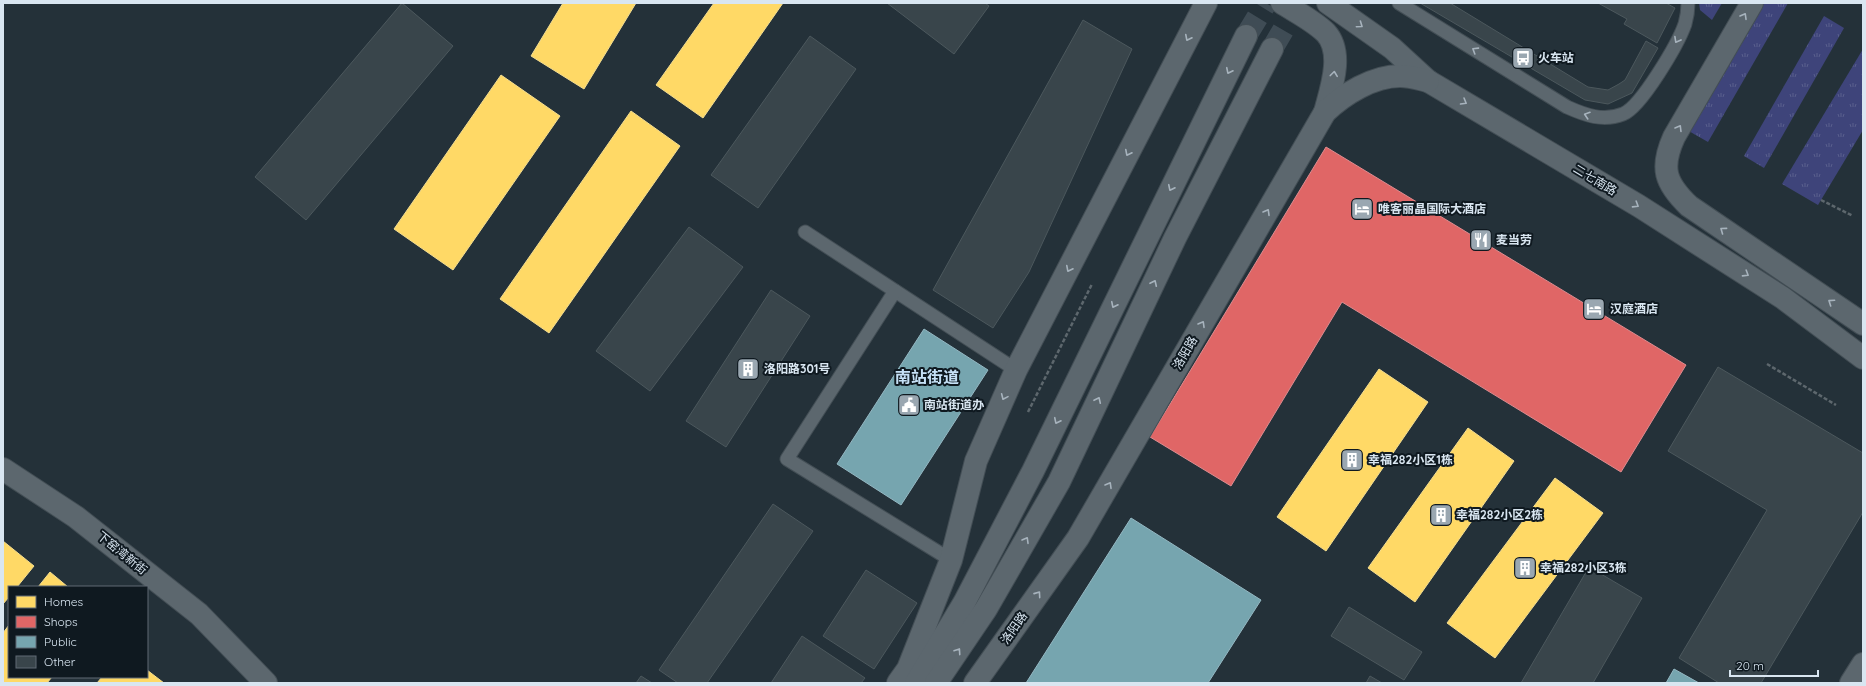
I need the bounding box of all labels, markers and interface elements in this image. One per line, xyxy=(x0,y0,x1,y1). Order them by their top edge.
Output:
one-way arrow xyxy=(1740,13,1747,20)
one-way arrow xyxy=(1356,20,1363,27)
one-way arrow xyxy=(1185,33,1193,41)
one-way arrow xyxy=(1674,35,1682,43)
bus stop icon: 火车站 xyxy=(1510,45,1536,71)
one-way arrow xyxy=(1472,47,1479,55)
place label: 火车站 xyxy=(1538,50,1574,65)
one-way arrow xyxy=(1226,67,1234,75)
one-way arrow xyxy=(1329,71,1338,77)
one-way arrow xyxy=(1460,98,1467,105)
one-way arrow xyxy=(1584,112,1591,120)
one-way arrow xyxy=(1674,125,1682,132)
one-way arrow xyxy=(1125,149,1133,156)
street label: 二七南路 xyxy=(1571,161,1620,198)
one-way arrow xyxy=(1169,184,1176,191)
hotel icon: 唯客丽晶国际大酒店 xyxy=(1349,196,1375,222)
one-way arrow xyxy=(1632,200,1639,207)
place label: 唯客丽晶国际大酒店 xyxy=(1378,201,1486,216)
one-way arrow xyxy=(1263,209,1270,216)
restaurant icon: 麦当劳 xyxy=(1468,227,1494,253)
one-way arrow xyxy=(1720,228,1727,235)
place label: 麦当劳 xyxy=(1496,232,1532,247)
one-way arrow xyxy=(1066,265,1074,272)
one-way arrow xyxy=(1742,270,1749,277)
one-way arrow xyxy=(1149,279,1157,287)
hotel icon: 汉庭酒店 xyxy=(1581,296,1607,322)
one-way arrow xyxy=(1828,299,1835,307)
one-way arrow xyxy=(1111,300,1119,308)
place label: 汉庭酒店 xyxy=(1610,301,1658,316)
one-way arrow xyxy=(1198,321,1205,328)
street label: 洛阳路 xyxy=(1169,333,1200,372)
building icon: 洛阳路301号 xyxy=(735,356,761,382)
place label: 洛阳路301号 xyxy=(764,361,830,376)
district label: 南站街道 xyxy=(895,367,959,387)
public building icon: 南站街道办 xyxy=(896,392,922,418)
one-way arrow xyxy=(1001,393,1009,401)
place label: 南站街道办 xyxy=(924,397,985,412)
one-way arrow xyxy=(1093,397,1101,404)
one-way arrow xyxy=(1054,417,1062,425)
building icon: 幸福282小区1栋 xyxy=(1339,447,1365,473)
place label: 幸福282小区1栋 xyxy=(1368,452,1453,467)
one-way arrow xyxy=(1104,482,1111,489)
building icon: 幸福282小区2栋 xyxy=(1428,502,1454,528)
place label: 幸福282小区2栋 xyxy=(1456,507,1543,522)
street label: 下窑湾新街 xyxy=(94,528,150,577)
one-way arrow xyxy=(1022,537,1029,544)
building icon: 幸福282小区3栋 xyxy=(1512,555,1538,581)
place label: 幸福282小区3栋 xyxy=(1540,560,1627,575)
legend xyxy=(8,586,148,678)
one-way arrow xyxy=(1033,591,1041,598)
text: Homes xyxy=(44,594,84,609)
street label: 洛阳路 xyxy=(997,609,1030,647)
text: Shops xyxy=(44,614,78,629)
text: Public xyxy=(44,634,77,649)
one-way arrow xyxy=(953,648,961,655)
scale bar xyxy=(1730,652,1818,678)
text: Other xyxy=(44,654,76,669)
text: 20 m xyxy=(1736,658,1764,673)

